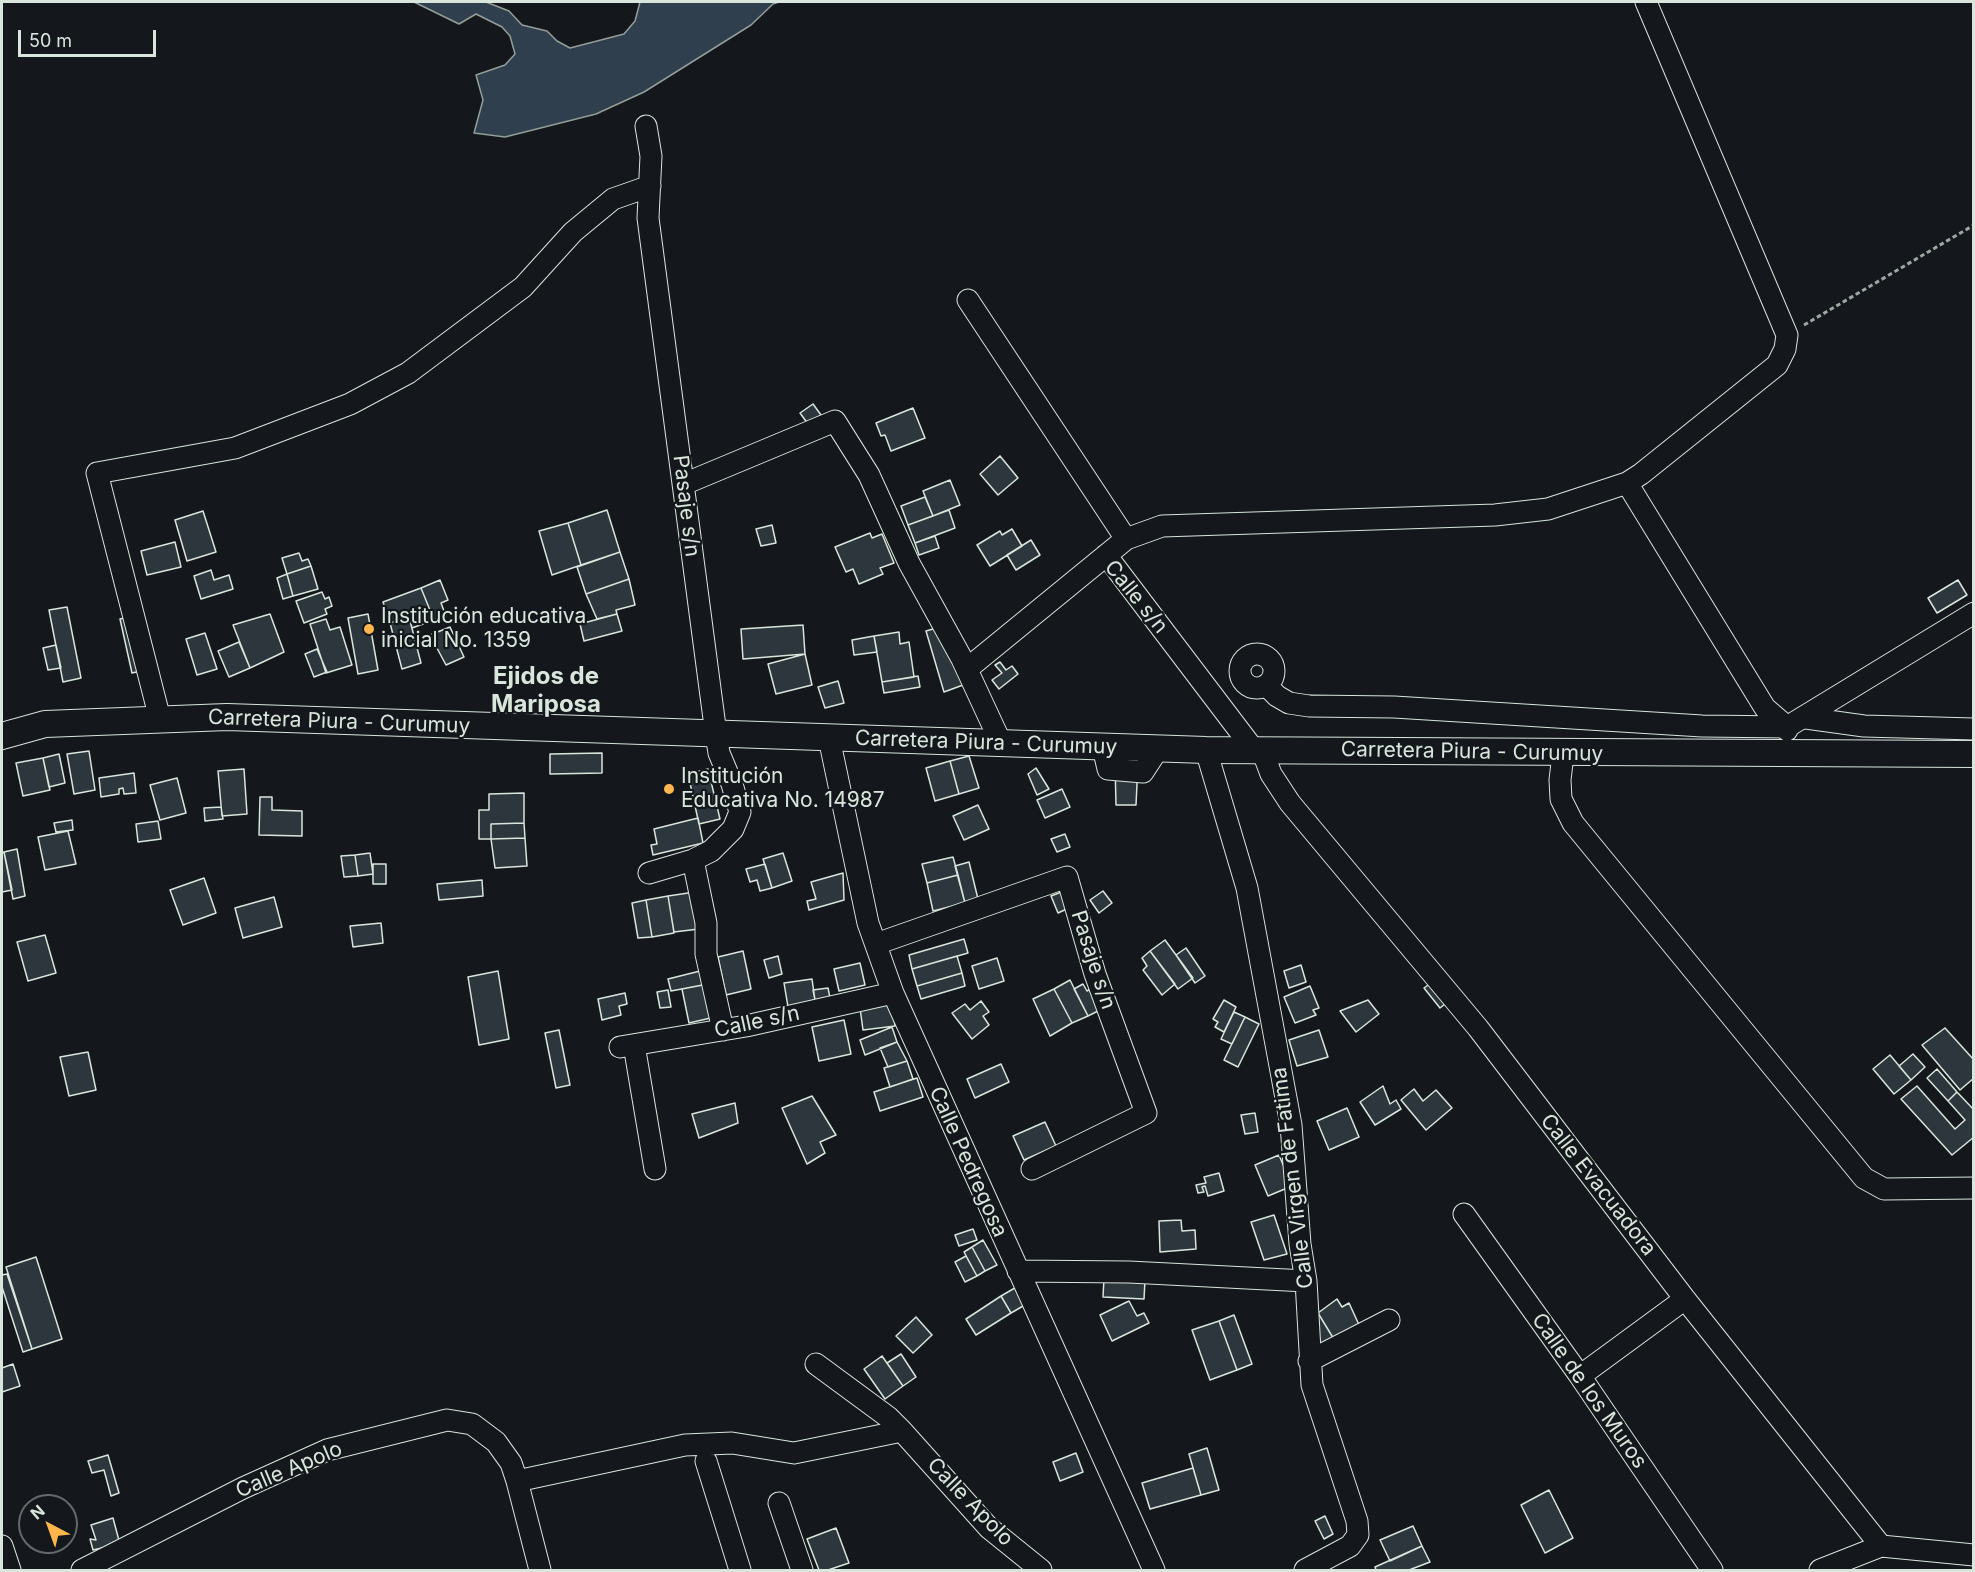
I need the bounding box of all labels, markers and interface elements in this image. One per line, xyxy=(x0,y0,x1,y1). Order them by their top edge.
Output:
scale bar xyxy=(21,18,159,56)
text: 50 m xyxy=(29,30,72,51)
street label: Pasaje s/n xyxy=(667,454,705,558)
street label: Calle s/n xyxy=(1099,555,1173,639)
place label: Institución educativa inicial No. 1359 xyxy=(381,604,586,654)
marker: Institución educativa inicial No. 1359 xyxy=(362,622,376,636)
district label: Ejidos de Mariposa xyxy=(491,663,601,719)
street label: Carretera Piura - Curumuy xyxy=(207,705,471,739)
street label: Carretera Piura - Curumuy xyxy=(854,726,1118,760)
street label: Carretera Piura - Curumuy xyxy=(1341,737,1603,767)
place label: Institución Educativa No. 14987 xyxy=(681,764,885,814)
marker: Institución Educativa No. 14987 xyxy=(662,782,676,796)
street label: Pasaje s/n xyxy=(1065,907,1121,1013)
street label: Calle s/n xyxy=(712,1001,802,1043)
street label: Calle Virgen de Fatima xyxy=(1267,1066,1319,1290)
street label: Calle Pedregosa xyxy=(924,1083,1012,1241)
street label: Calle Evacuadora xyxy=(1535,1109,1661,1261)
street label: Calle de los Muros xyxy=(1526,1309,1652,1473)
street label: Calle Apolo xyxy=(232,1436,346,1504)
street label: Calle Apolo xyxy=(922,1453,1018,1551)
north arrow xyxy=(18,1494,78,1554)
text: N xyxy=(26,1500,49,1523)

